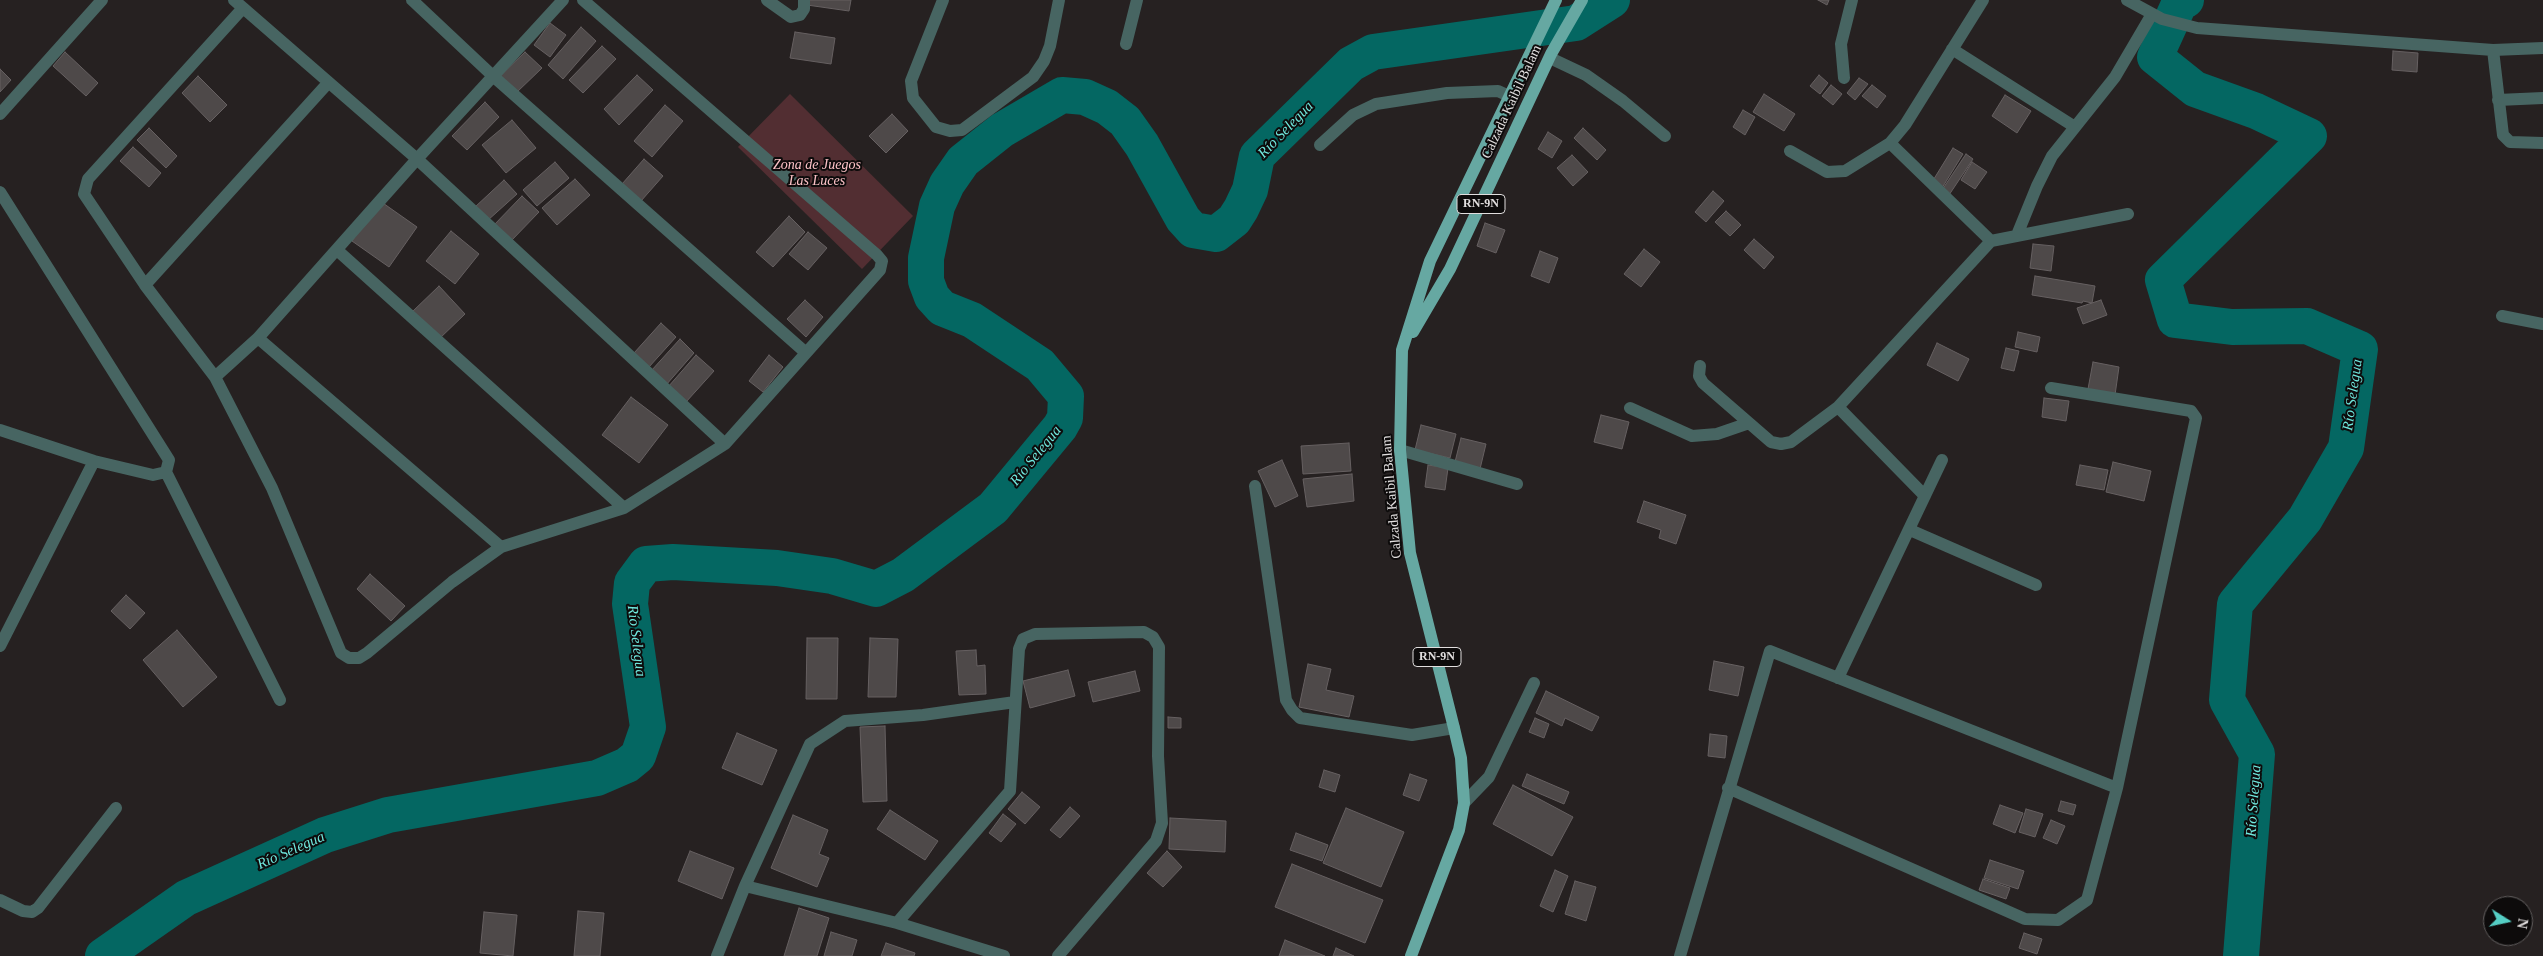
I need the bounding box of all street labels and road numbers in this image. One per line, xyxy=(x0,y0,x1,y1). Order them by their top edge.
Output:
street label: Calzada Kaibil Balam xyxy=(1478,42,1546,162)
road number: RN-9N xyxy=(1457,194,1505,213)
street label: Calzada Kaibil Balam xyxy=(1378,435,1406,559)
road number: RN-9N xyxy=(1413,648,1461,666)

